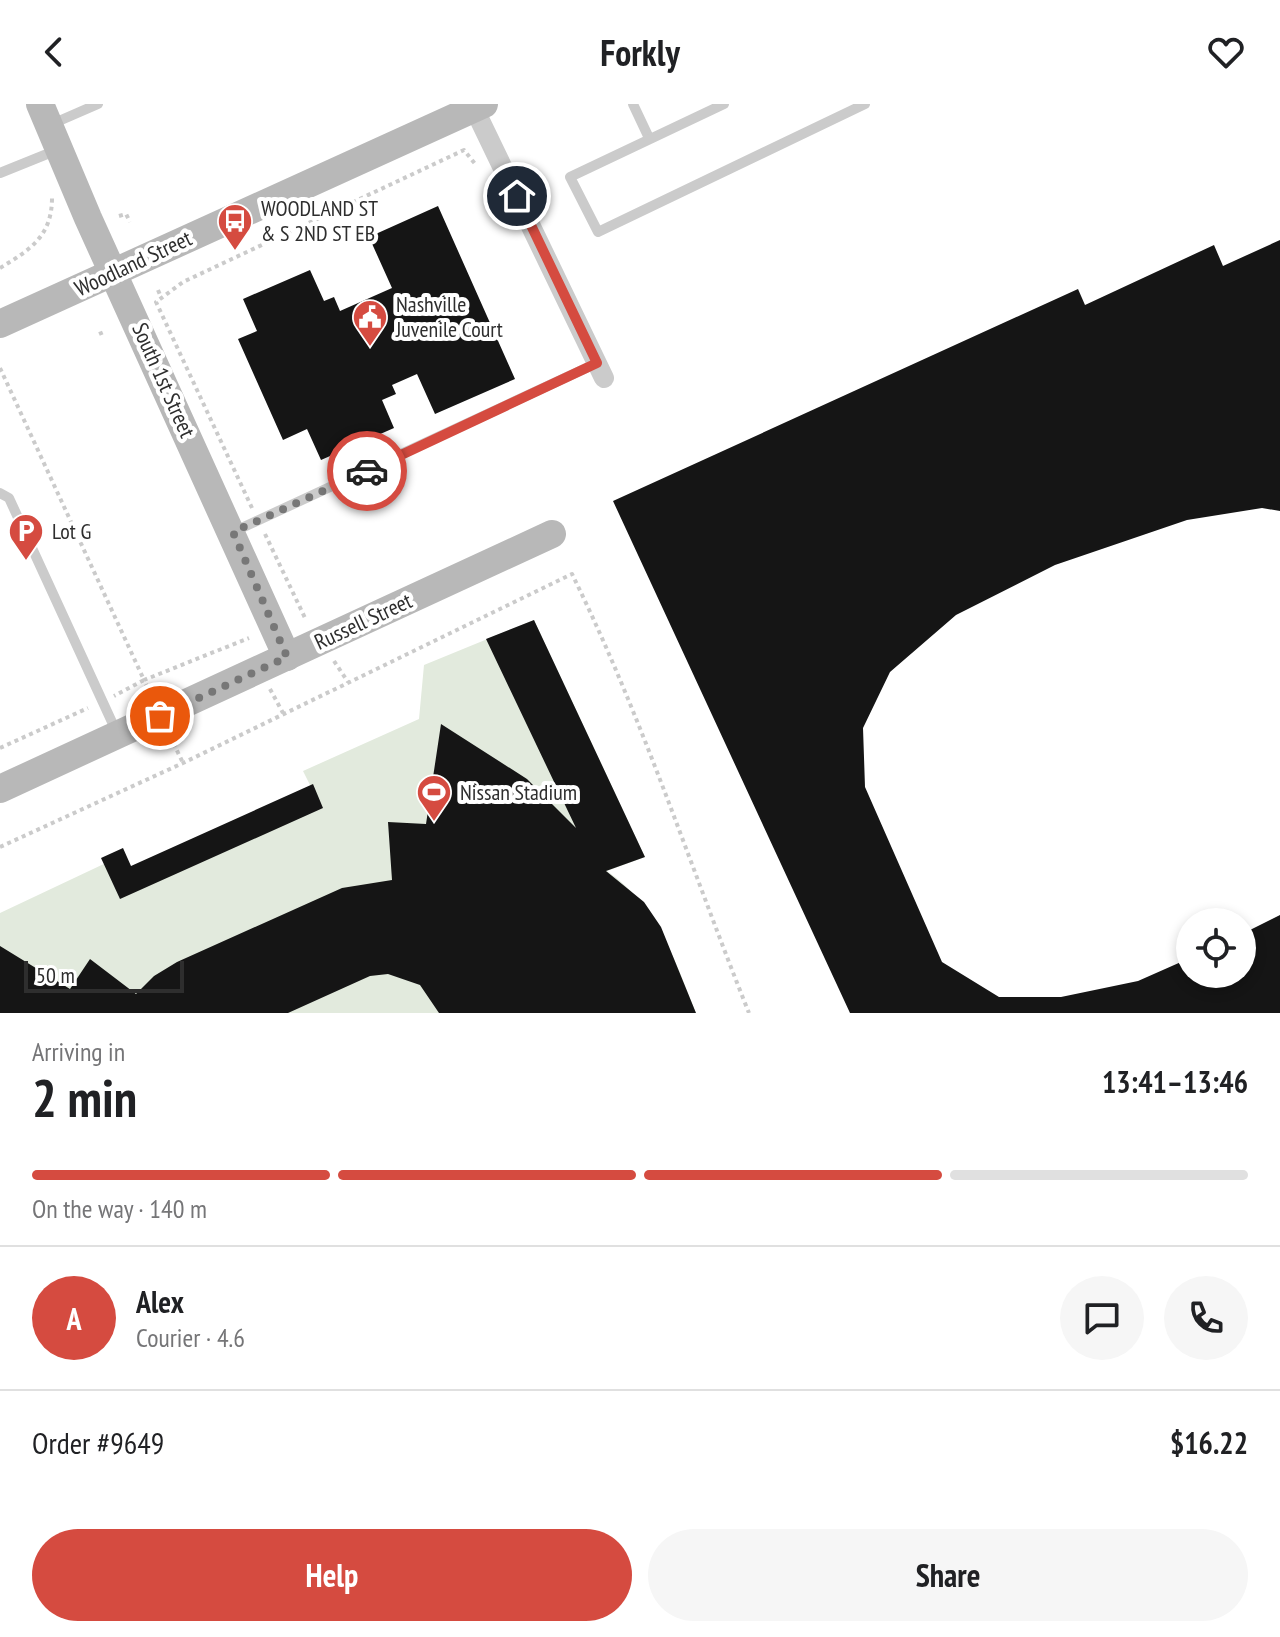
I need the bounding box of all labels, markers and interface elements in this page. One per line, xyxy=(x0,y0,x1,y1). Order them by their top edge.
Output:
text: Forkly xyxy=(600,29,680,76)
icon: back xyxy=(32,30,76,74)
icon: heart xyxy=(1204,30,1248,74)
pin xyxy=(483,162,551,230)
icon: home xyxy=(495,174,539,218)
place label: WOODLAND ST & S 2ND ST EB xyxy=(261,194,378,247)
bus stop icon: WOODLAND ST & S 2ND ST EB xyxy=(216,202,254,252)
street label: Woodland Street xyxy=(70,224,196,302)
place label: Nashville Juvenile Court xyxy=(395,290,503,343)
public building icon: Nashville Juvenile Court xyxy=(351,298,389,348)
street label: South 1st Street xyxy=(126,318,202,442)
courier xyxy=(327,431,407,511)
icon: car xyxy=(345,449,389,493)
parking icon: Lot G xyxy=(7,512,45,562)
place label: Lot G xyxy=(52,517,91,545)
street label: Russell Street xyxy=(310,586,416,656)
pin xyxy=(126,682,194,750)
icon: bag xyxy=(138,694,182,738)
sports icon: Nissan Stadium xyxy=(415,773,453,823)
place label: Nissan Stadium xyxy=(460,778,577,806)
map controls xyxy=(1176,908,1256,988)
button: locate xyxy=(1176,908,1256,988)
scale bar xyxy=(24,957,184,993)
text: 50 m xyxy=(36,961,75,989)
text: Arriving in xyxy=(32,1035,125,1068)
text: 13:41–13:46 xyxy=(1102,1062,1248,1101)
text: 2 min xyxy=(32,1064,137,1131)
text: On the way · 140 m xyxy=(32,1192,207,1225)
button: chat xyxy=(1060,1276,1144,1360)
button: phone xyxy=(1164,1276,1248,1360)
text: Alex xyxy=(136,1282,184,1321)
text: A xyxy=(66,1299,82,1338)
text: Courier · 4.6 xyxy=(136,1321,245,1354)
text: Order #9649 xyxy=(32,1423,164,1462)
text: $16.22 xyxy=(1170,1423,1248,1462)
button: Help xyxy=(32,1529,632,1621)
button: Share xyxy=(648,1529,1248,1621)

